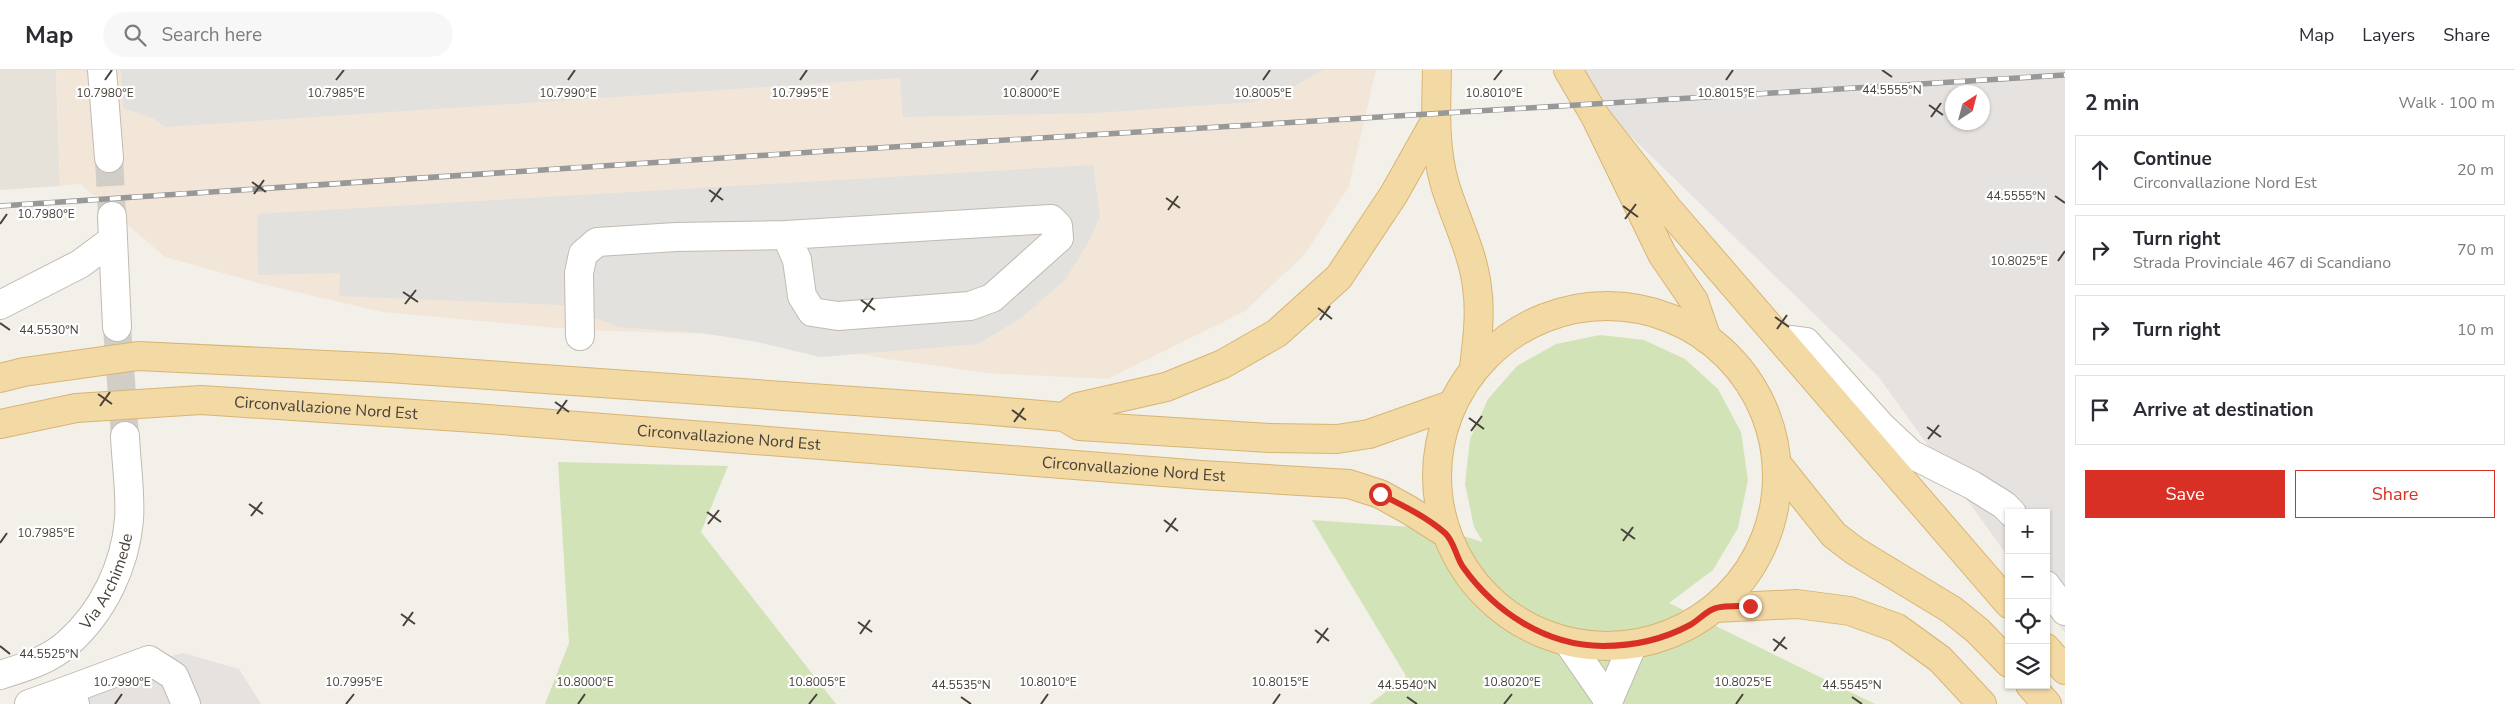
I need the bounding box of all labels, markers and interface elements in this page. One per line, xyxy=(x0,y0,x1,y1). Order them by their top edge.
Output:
search box xyxy=(103,12,453,57)
text: Map xyxy=(25,19,73,51)
icon: search xyxy=(121,21,149,49)
text: Search here xyxy=(161,22,262,48)
text: Map xyxy=(2299,23,2334,47)
text: Layers xyxy=(2362,23,2415,47)
text: Share xyxy=(2443,23,2490,47)
text: 44.5555°N xyxy=(1862,82,1922,98)
text: 10.7980°E xyxy=(76,85,134,101)
text: 10.7985°E xyxy=(307,85,365,101)
text: 10.7990°E xyxy=(539,85,597,101)
text: 10.7995°E xyxy=(771,85,829,101)
text: 10.8000°E xyxy=(1002,85,1060,101)
text: 10.8005°E xyxy=(1234,85,1292,101)
text: 10.8010°E xyxy=(1465,85,1523,101)
text: 10.8015°E xyxy=(1697,85,1755,101)
north arrow xyxy=(1945,85,1990,130)
text: 2 min xyxy=(2085,89,2139,117)
text: Walk · 100 m xyxy=(2399,92,2495,114)
text: Continue xyxy=(2133,146,2212,172)
icon: ahead xyxy=(2086,156,2114,184)
text: 20 m xyxy=(2457,159,2494,181)
text: Circonvallazione Nord Est xyxy=(2133,172,2317,194)
text: 44.5555°N xyxy=(1986,188,2046,204)
text: 10.7980°E xyxy=(17,206,75,222)
text: Turn right xyxy=(2133,226,2220,252)
icon: right xyxy=(2086,236,2114,264)
text: 70 m xyxy=(2457,239,2494,261)
text: Strada Provinciale 467 di Scandiano xyxy=(2133,252,2391,274)
text: 10.8025°E xyxy=(1990,253,2048,269)
icon: right xyxy=(2086,316,2114,344)
text: Turn right xyxy=(2133,317,2220,343)
text: 10 m xyxy=(2457,319,2494,341)
text: 44.5530°N xyxy=(19,322,79,338)
street label: Circonvallazione Nord Est xyxy=(233,391,419,425)
icon: arrive xyxy=(2086,396,2114,424)
text: Arrive at destination xyxy=(2133,397,2314,423)
street label: Circonvallazione Nord Est xyxy=(636,420,822,456)
street label: Circonvallazione Nord Est xyxy=(1041,451,1226,487)
button: Save xyxy=(2085,470,2285,518)
button: Share xyxy=(2295,470,2495,518)
route start xyxy=(1369,483,1392,506)
map controls xyxy=(2005,509,2050,689)
button: + xyxy=(2005,509,2050,554)
text: 10.7985°E xyxy=(17,525,75,541)
street label: Via Archimede xyxy=(74,532,138,635)
button: − xyxy=(2005,554,2050,599)
route end xyxy=(1739,595,1762,618)
button: locate xyxy=(2005,599,2050,644)
button: layers xyxy=(2005,644,2050,689)
text: 44.5525°N xyxy=(19,646,79,662)
text: 10.7990°E xyxy=(93,674,151,690)
text: 10.7995°E xyxy=(325,674,383,690)
text: 10.8000°E xyxy=(556,674,614,690)
text: 10.8005°E xyxy=(788,674,846,690)
text: 10.8010°E xyxy=(1019,674,1077,690)
text: 10.8015°E xyxy=(1251,674,1309,690)
text: 10.8020°E xyxy=(1483,674,1541,690)
text: 10.8025°E xyxy=(1714,674,1772,690)
text: 44.5535°N xyxy=(931,677,991,693)
text: 44.5540°N xyxy=(1377,677,1437,693)
text: 44.5545°N xyxy=(1822,677,1882,693)

